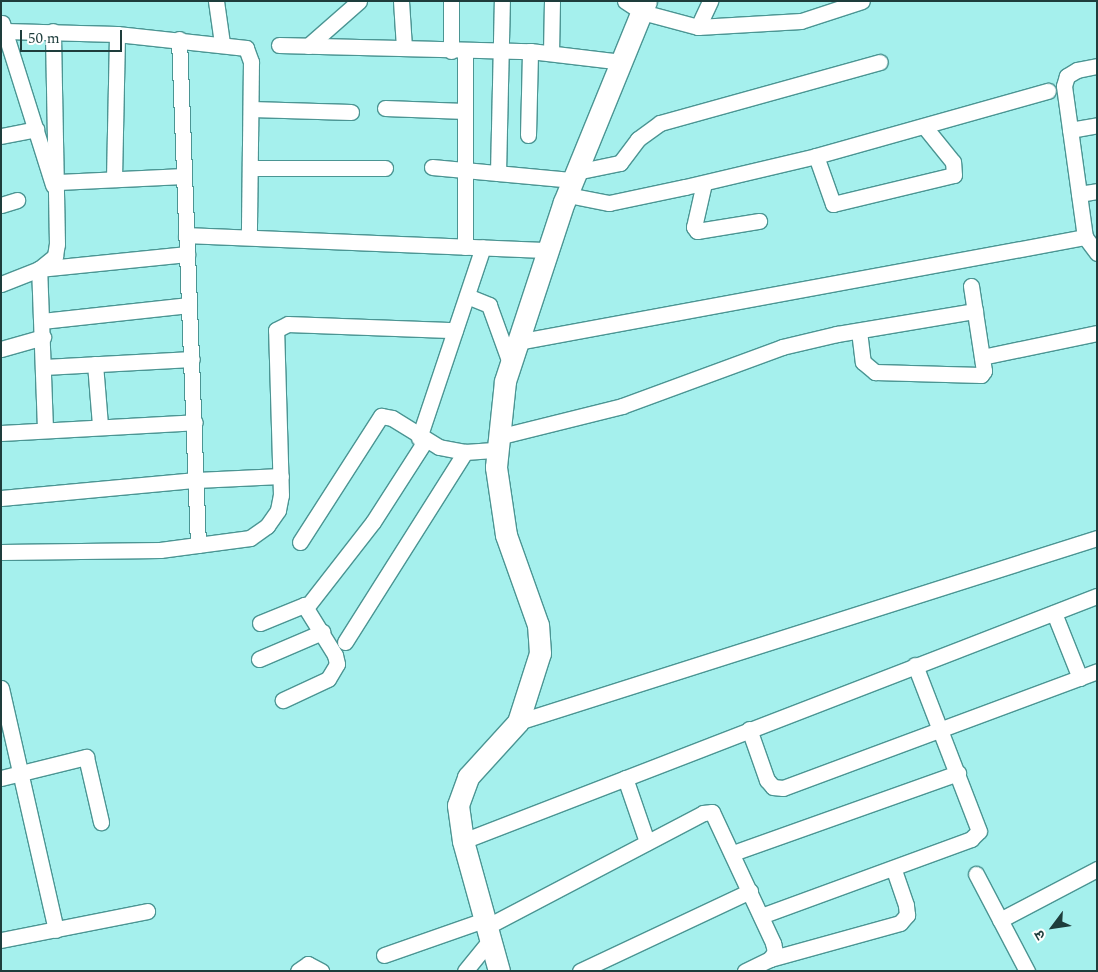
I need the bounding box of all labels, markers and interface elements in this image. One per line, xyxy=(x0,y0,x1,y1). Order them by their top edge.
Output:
scale bar xyxy=(22,20,125,52)
text: 50 m xyxy=(28,27,60,50)
north arrow xyxy=(1028,902,1078,952)
text: उ xyxy=(1029,926,1051,944)

